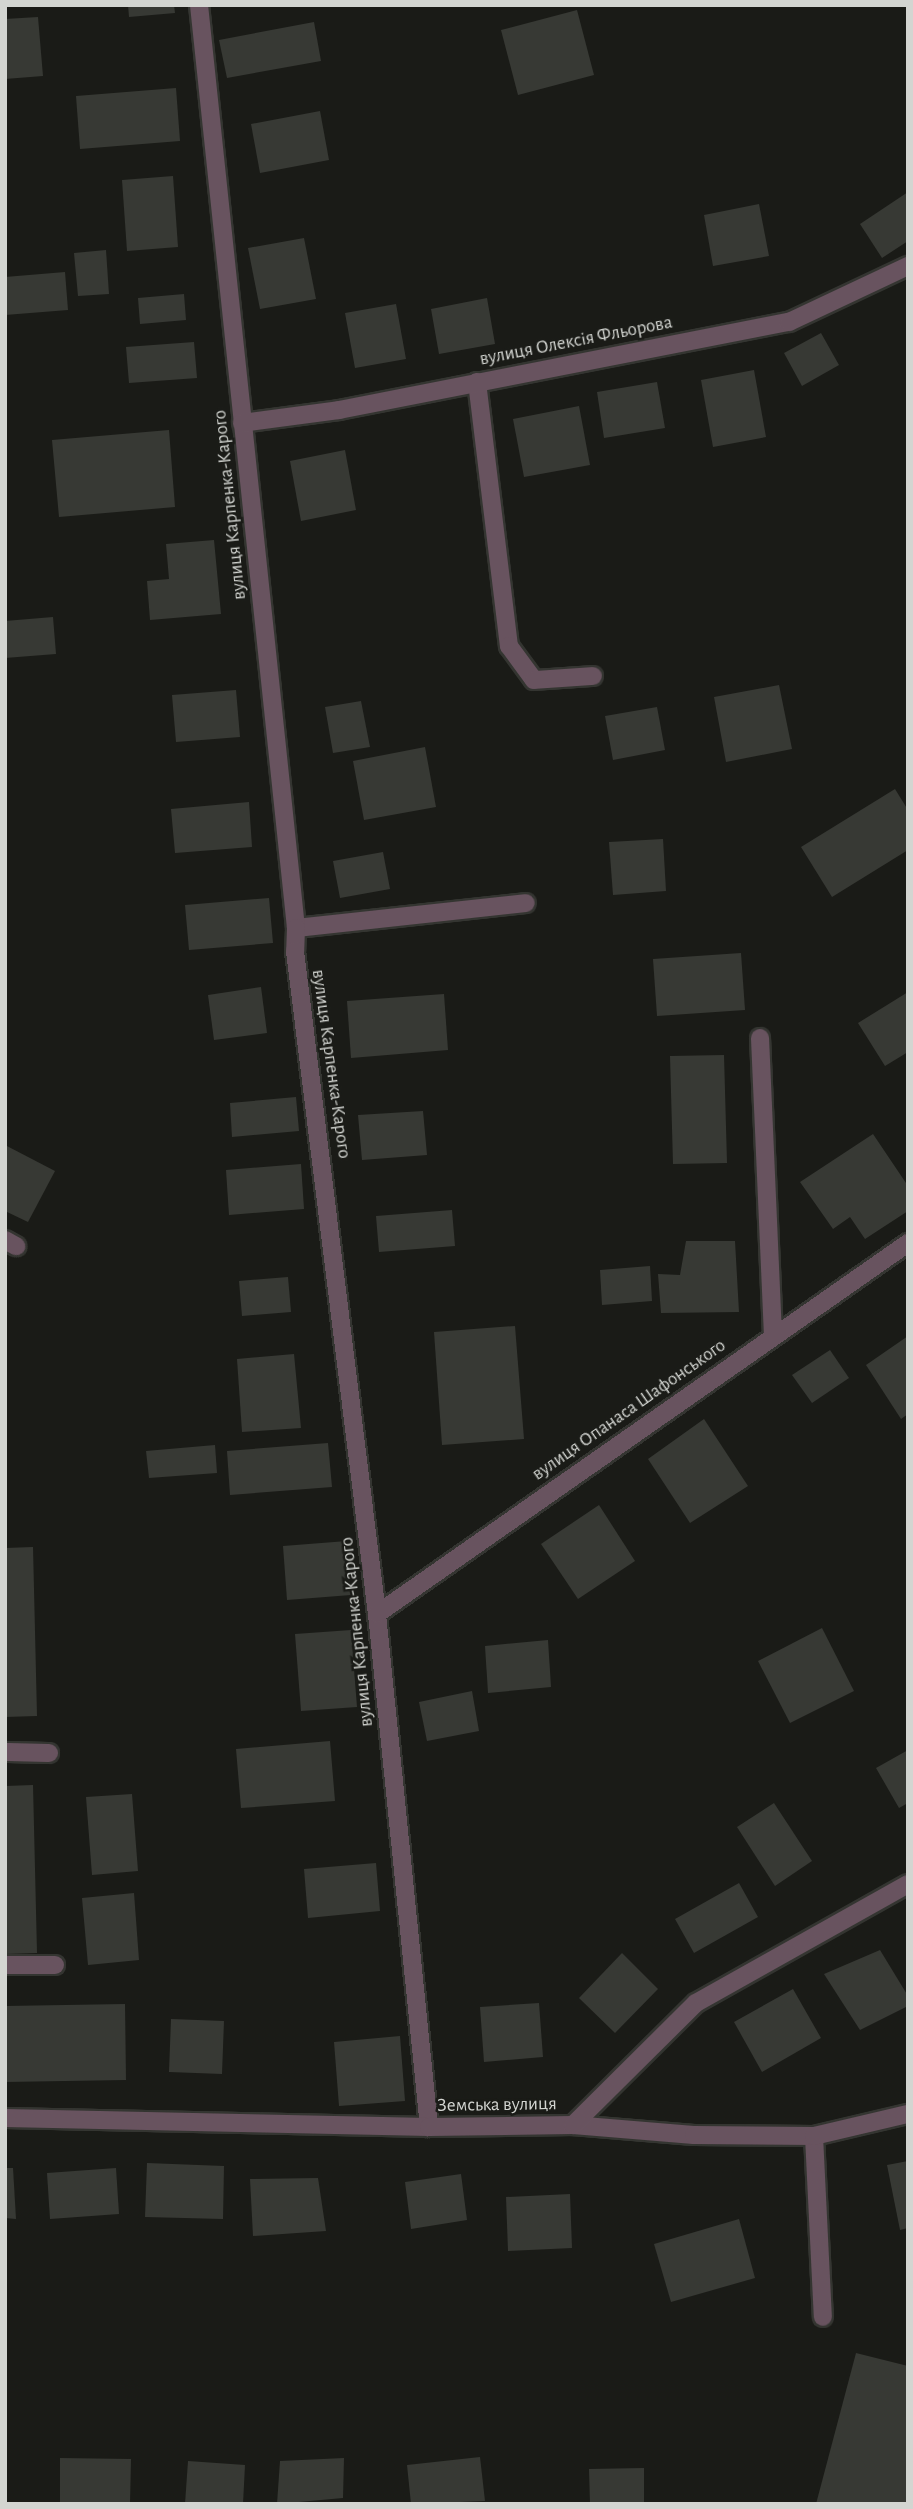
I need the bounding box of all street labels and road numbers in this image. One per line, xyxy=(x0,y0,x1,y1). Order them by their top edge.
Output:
street label: вулиця Олексія Фльорова xyxy=(478,311,674,371)
street label: вулиця Карпенка-Карого xyxy=(209,409,251,601)
street label: вулиця Карпенка-Карого xyxy=(306,968,356,1160)
street label: вулиця Опанаса Шафонського xyxy=(528,1334,730,1486)
street label: вулиця Карпенка-Карого xyxy=(336,1536,378,1728)
street label: Земська вулиця xyxy=(437,2093,557,2117)

